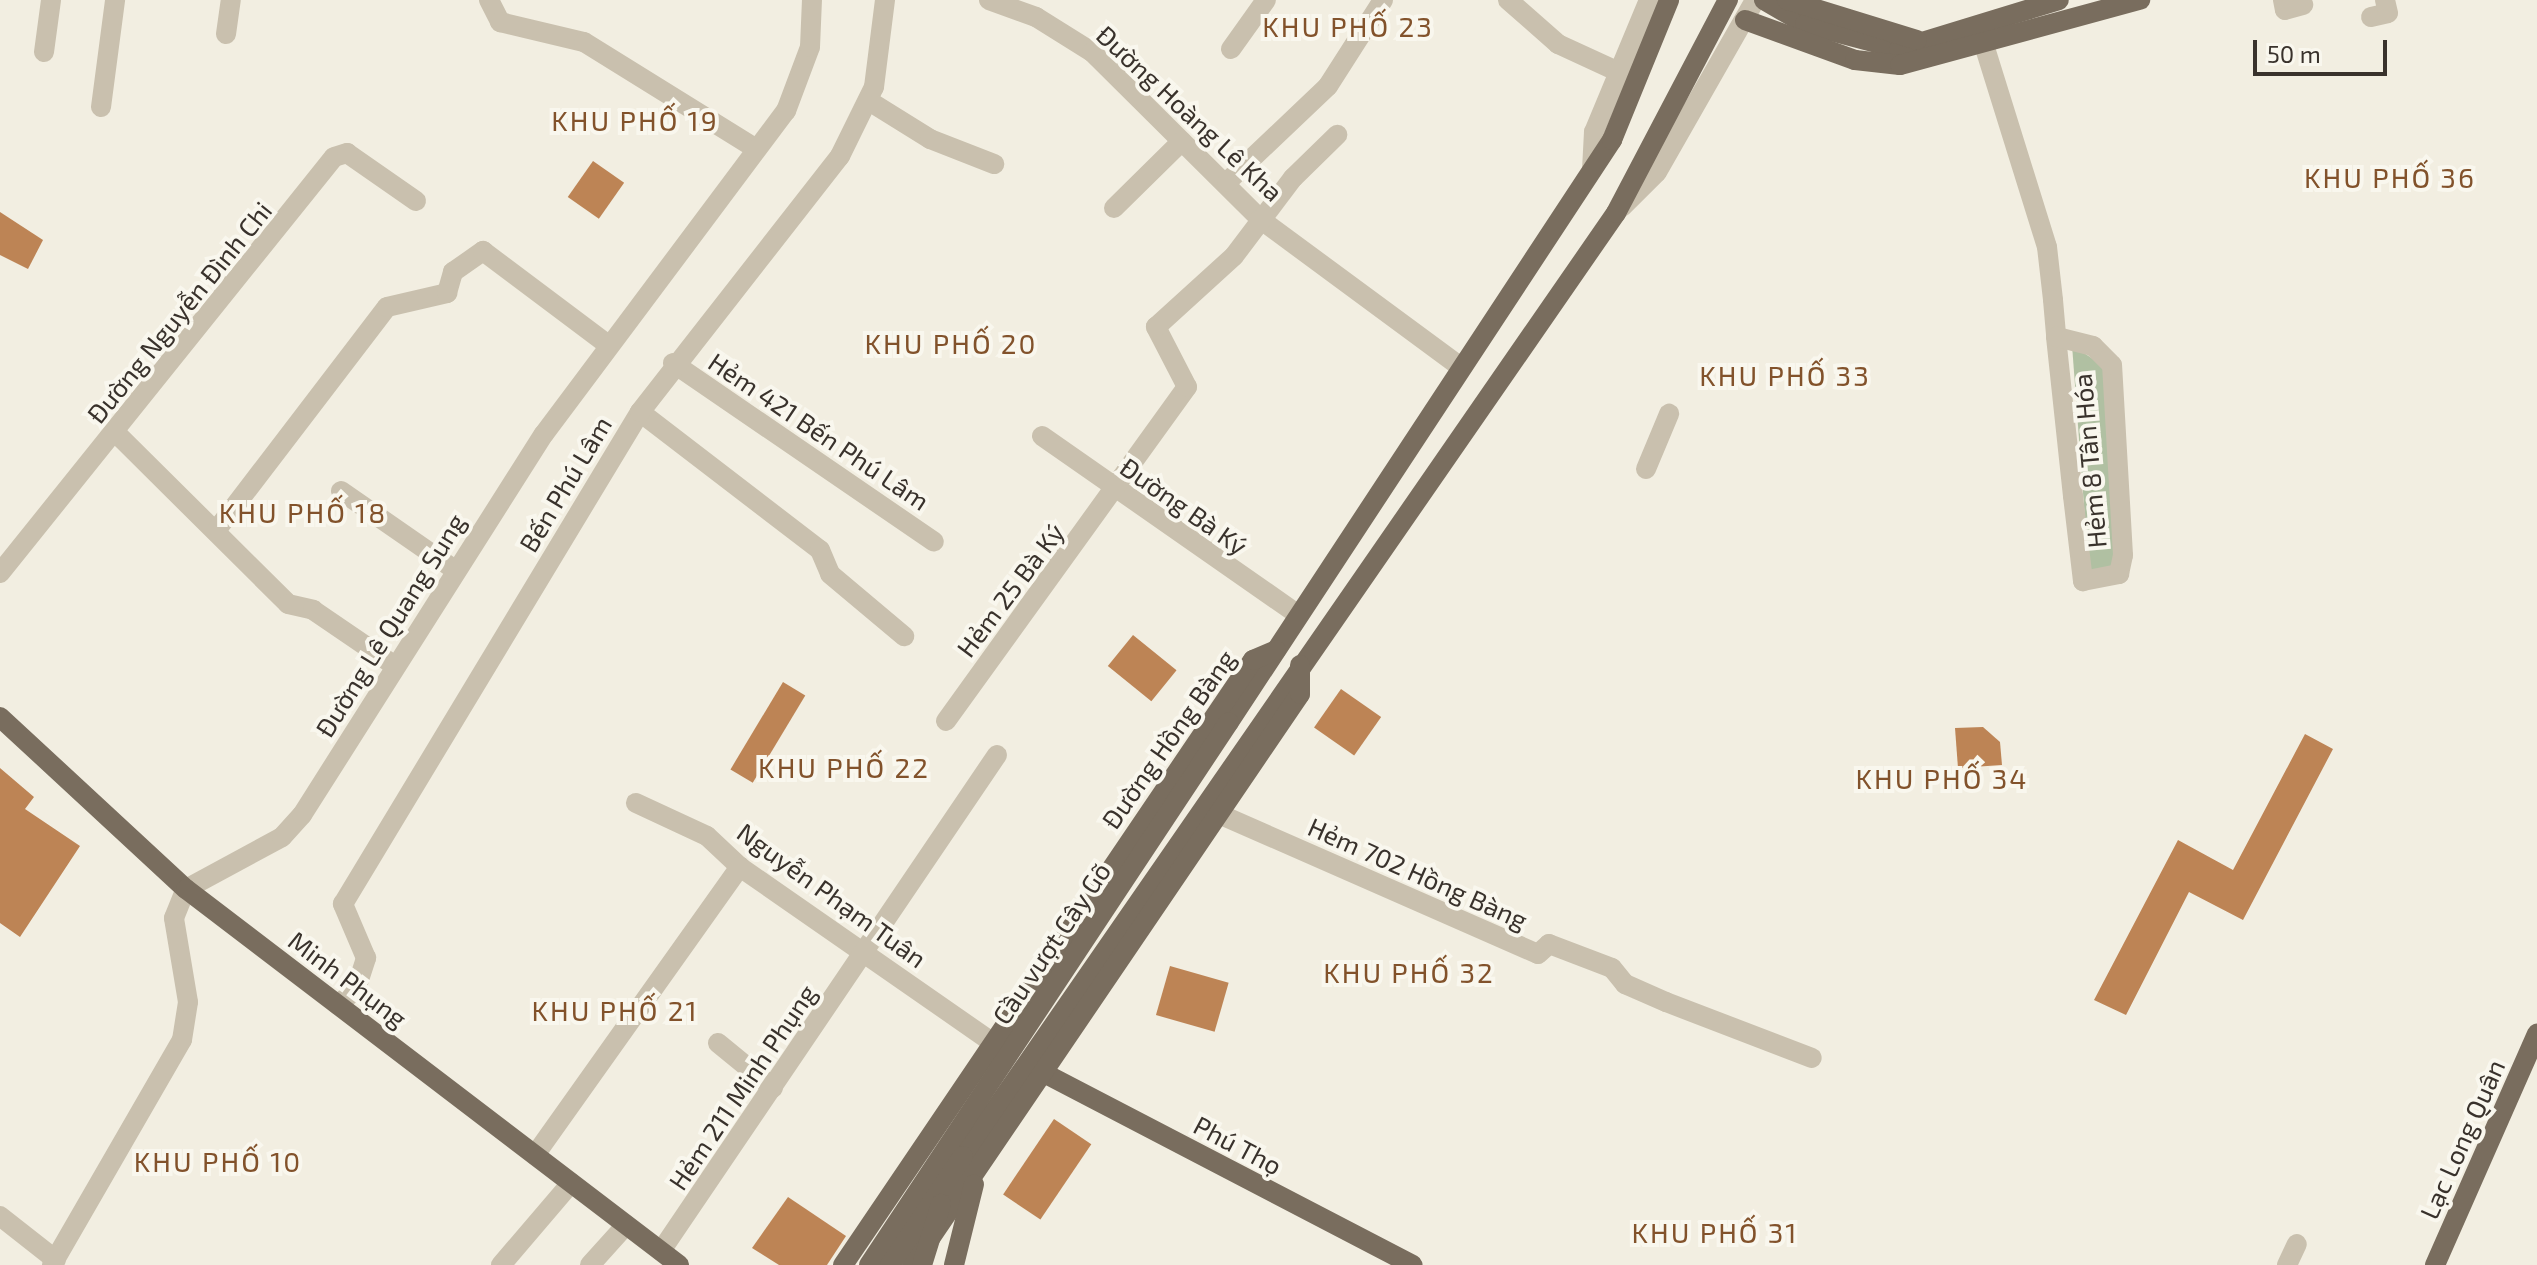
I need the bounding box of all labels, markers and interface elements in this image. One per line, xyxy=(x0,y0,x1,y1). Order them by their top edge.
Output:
district label: KHU PHỐ 23 xyxy=(1262,9,1434,43)
street label: Đường Hoàng Lê Kha xyxy=(1090,19,1290,207)
scale bar xyxy=(2257,24,2391,74)
text: 50 m xyxy=(2267,39,2321,68)
district label: KHU PHỐ 19 xyxy=(551,103,719,137)
district label: KHU PHỐ 36 xyxy=(2304,160,2476,194)
street label: Đường Nguyễn Đình Chi xyxy=(80,195,278,429)
district label: KHU PHỐ 20 xyxy=(865,326,1037,360)
street label: Hẻm 421 Bến Phú Lâm xyxy=(703,346,935,516)
district label: KHU PHỐ 33 xyxy=(1699,358,1871,392)
street label: Hẻm 8 Tân Hóa xyxy=(2066,372,2112,550)
street label: Bến Phú Lâm xyxy=(512,411,618,557)
street label: Đường Bà Ký xyxy=(1114,451,1254,561)
district label: KHU PHỐ 18 xyxy=(219,495,387,529)
street label: Đường Lê Quang Sung xyxy=(309,508,471,742)
street label: Hẻm 25 Bà Ký xyxy=(950,517,1070,663)
street label: Đường Hồng Bàng xyxy=(1095,644,1241,834)
district label: KHU PHỐ 22 xyxy=(758,750,930,784)
district label: KHU PHỐ 34 xyxy=(1855,761,2029,795)
street label: Hẻm 702 Hồng Bàng xyxy=(1303,811,1533,935)
street label: Nguyễn Phạm Tuân xyxy=(731,816,933,974)
street label: Cầu vượt Cây Gõ xyxy=(985,856,1117,1030)
street label: Minh Phụng xyxy=(283,924,413,1034)
district label: KHU PHỐ 32 xyxy=(1323,955,1495,989)
street label: Hẻm 211 Minh Phụng xyxy=(662,978,822,1196)
district label: KHU PHỐ 21 xyxy=(531,993,699,1027)
street label: Lạc Long Quân xyxy=(2413,1054,2511,1224)
street label: Phú Thọ xyxy=(1188,1109,1288,1181)
district label: KHU PHỐ 10 xyxy=(134,1144,302,1178)
district label: KHU PHỐ 31 xyxy=(1631,1215,1799,1249)

